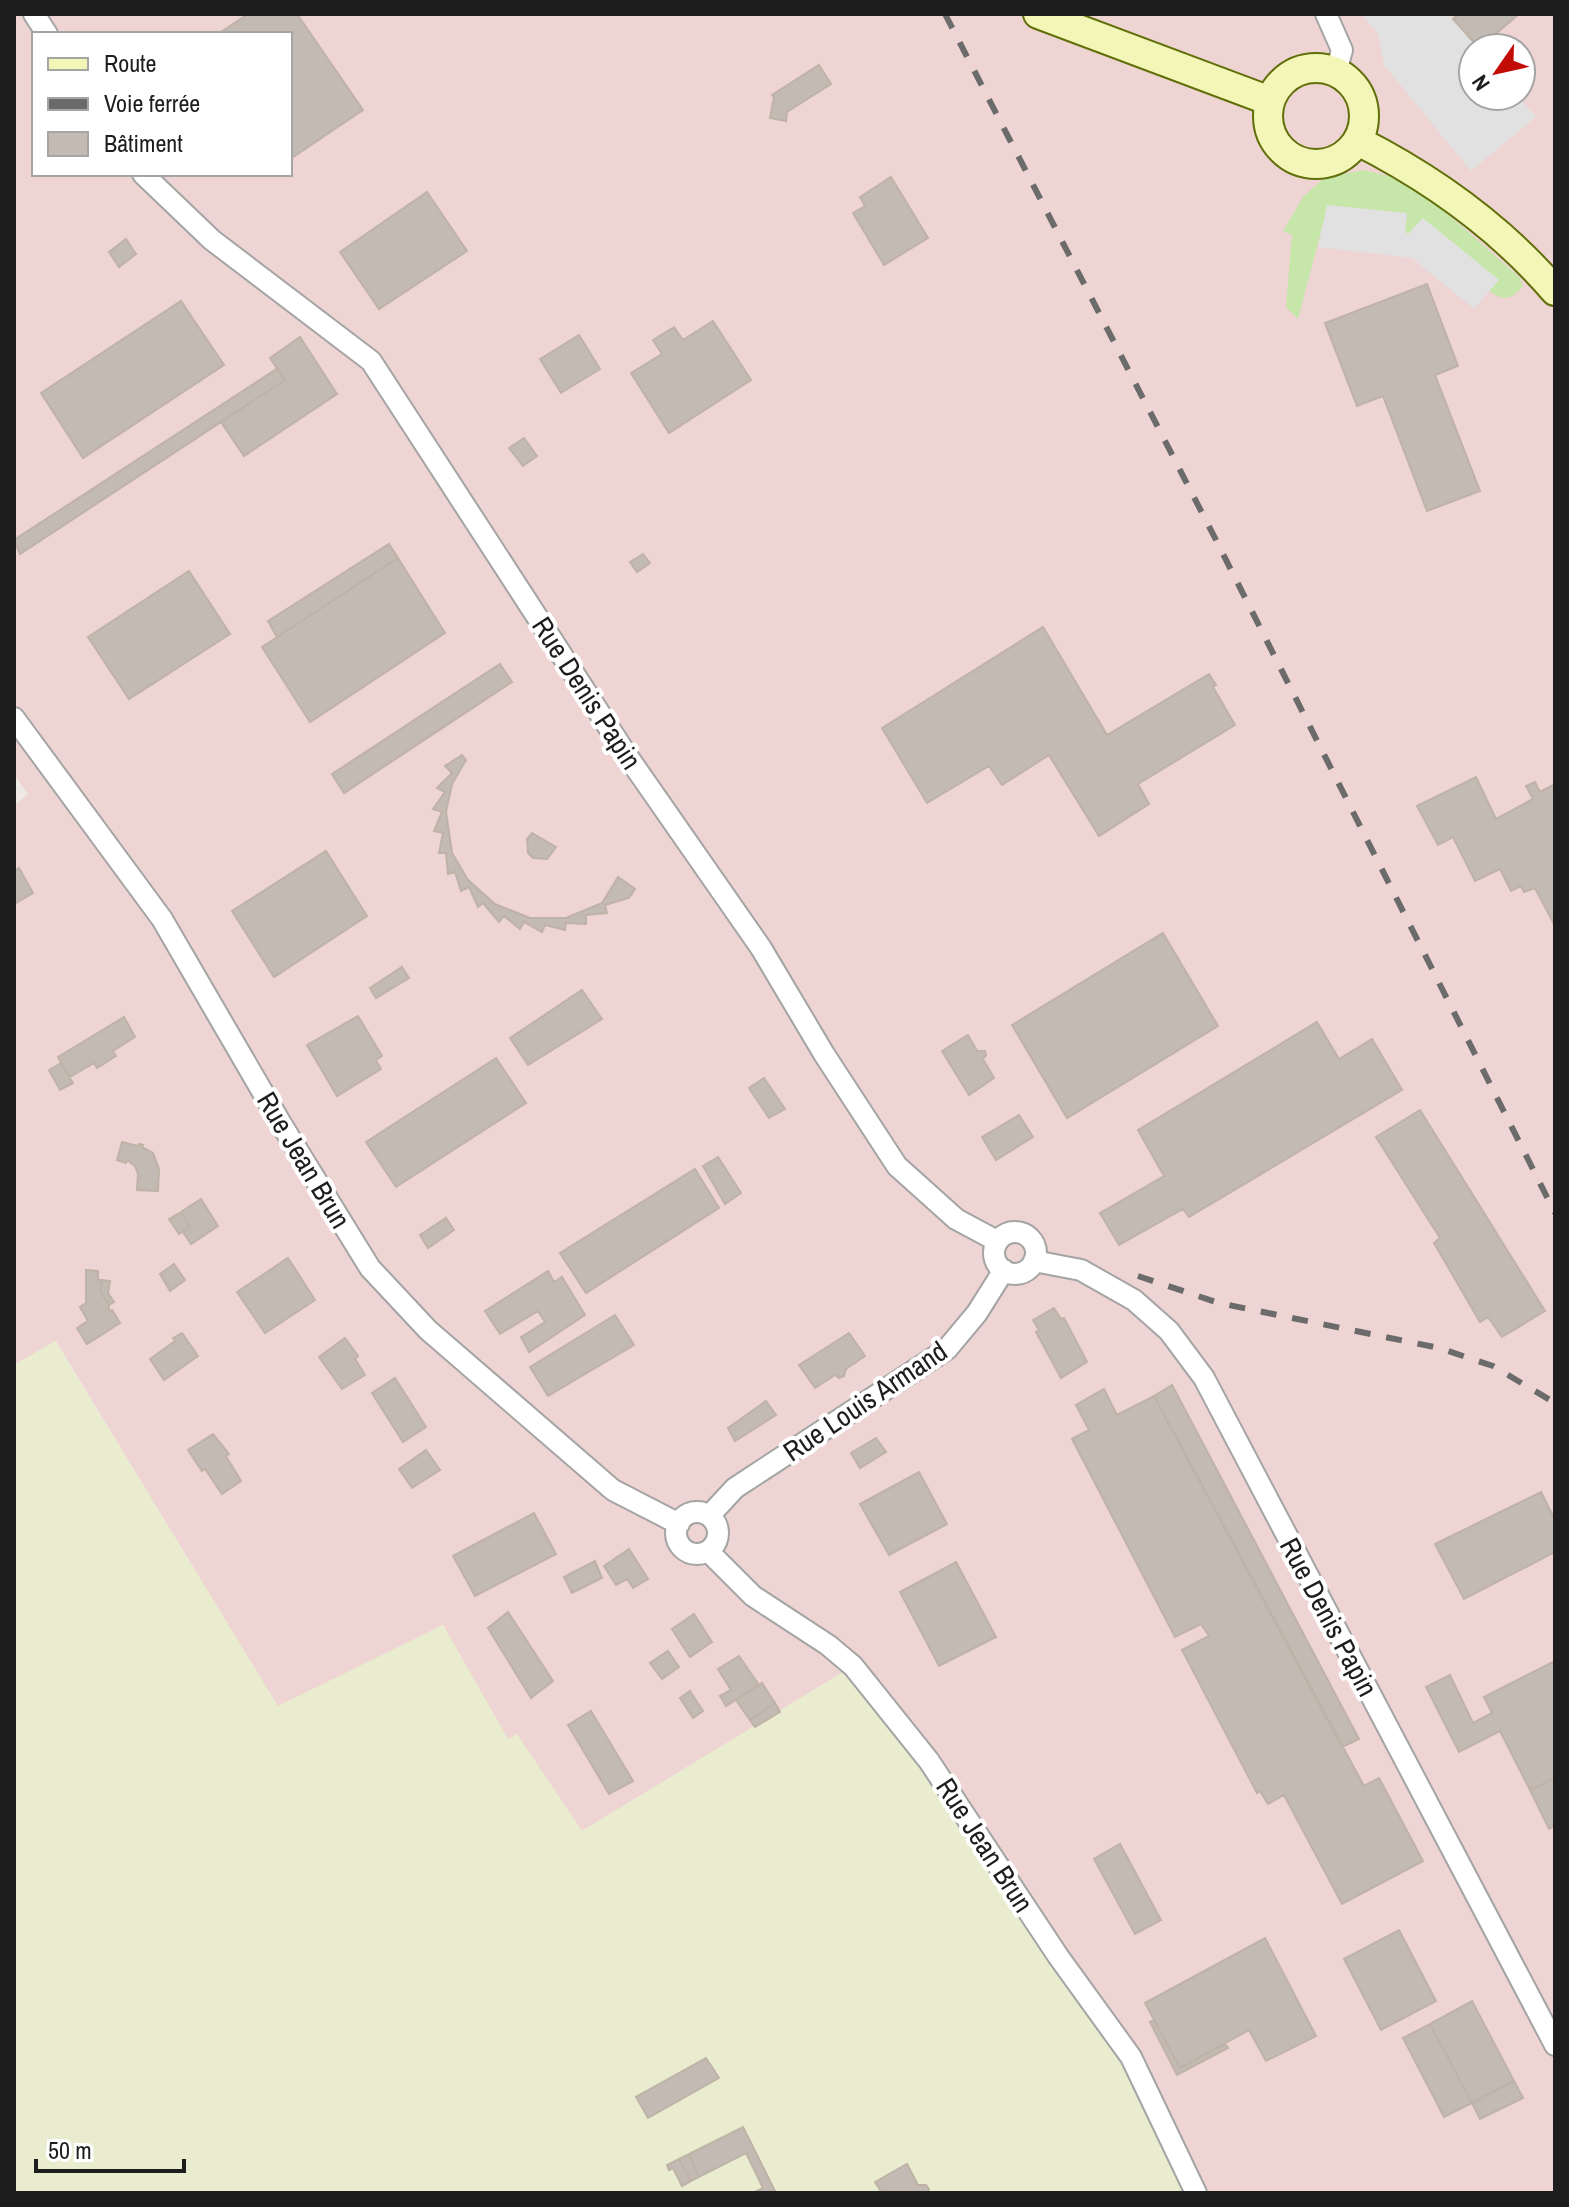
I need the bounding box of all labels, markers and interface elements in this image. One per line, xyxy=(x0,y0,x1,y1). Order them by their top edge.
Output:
legend xyxy=(32,32,292,176)
north arrow xyxy=(1457,32,1537,112)
text: Route xyxy=(104,47,157,79)
text: N xyxy=(1464,69,1496,97)
text: Voie ferrée xyxy=(104,87,200,119)
text: Bâtiment xyxy=(104,127,183,159)
street label: Rue Denis Papin xyxy=(523,609,651,777)
street label: Rue Jean Brun xyxy=(248,1085,360,1235)
street label: Rue Louis Armand xyxy=(776,1332,954,1470)
street label: Rue Denis Papin xyxy=(1271,1531,1387,1703)
street label: Rue Jean Brun xyxy=(927,1770,1043,1920)
scale bar xyxy=(36,2123,184,2173)
text: 50 m xyxy=(48,2134,92,2166)

